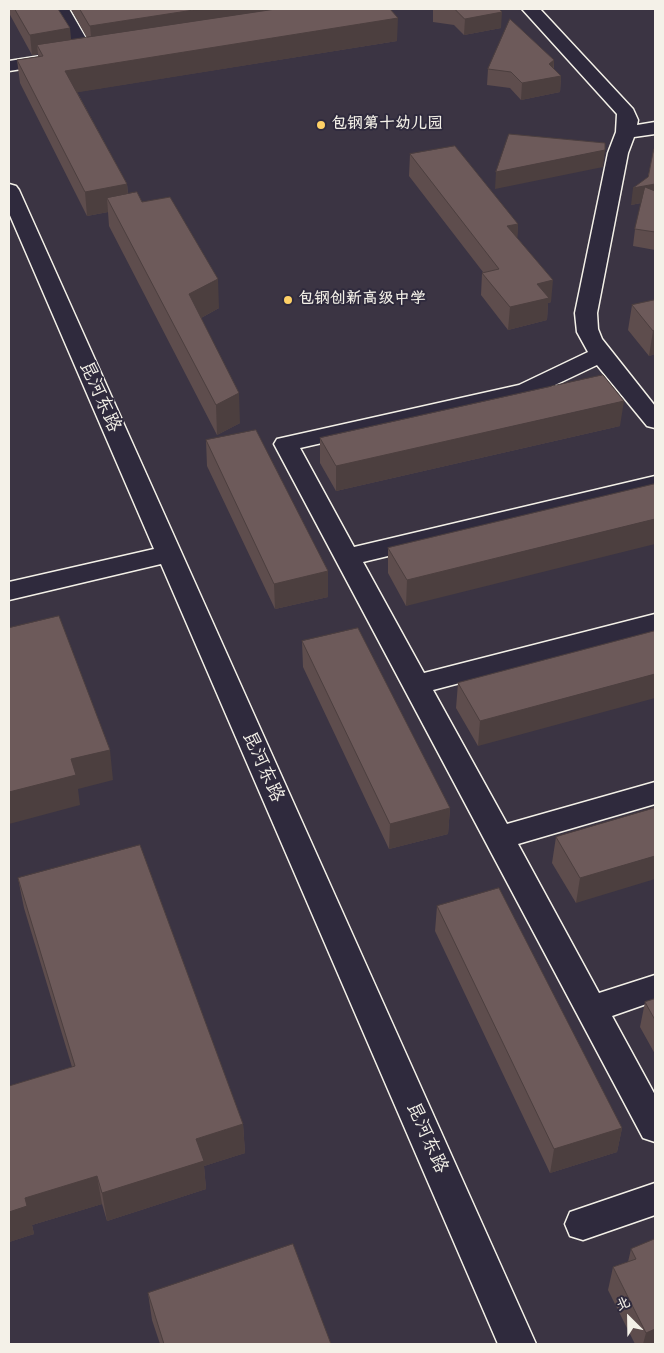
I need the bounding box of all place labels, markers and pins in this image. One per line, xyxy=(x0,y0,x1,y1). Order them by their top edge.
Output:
place label: 包钢第十幼儿园 xyxy=(331,115,443,135)
marker: 包钢第十幼儿园 xyxy=(315,119,327,131)
place label: 包钢创新高级中学 xyxy=(298,290,426,310)
marker: 包钢创新高级中学 xyxy=(282,294,294,306)

